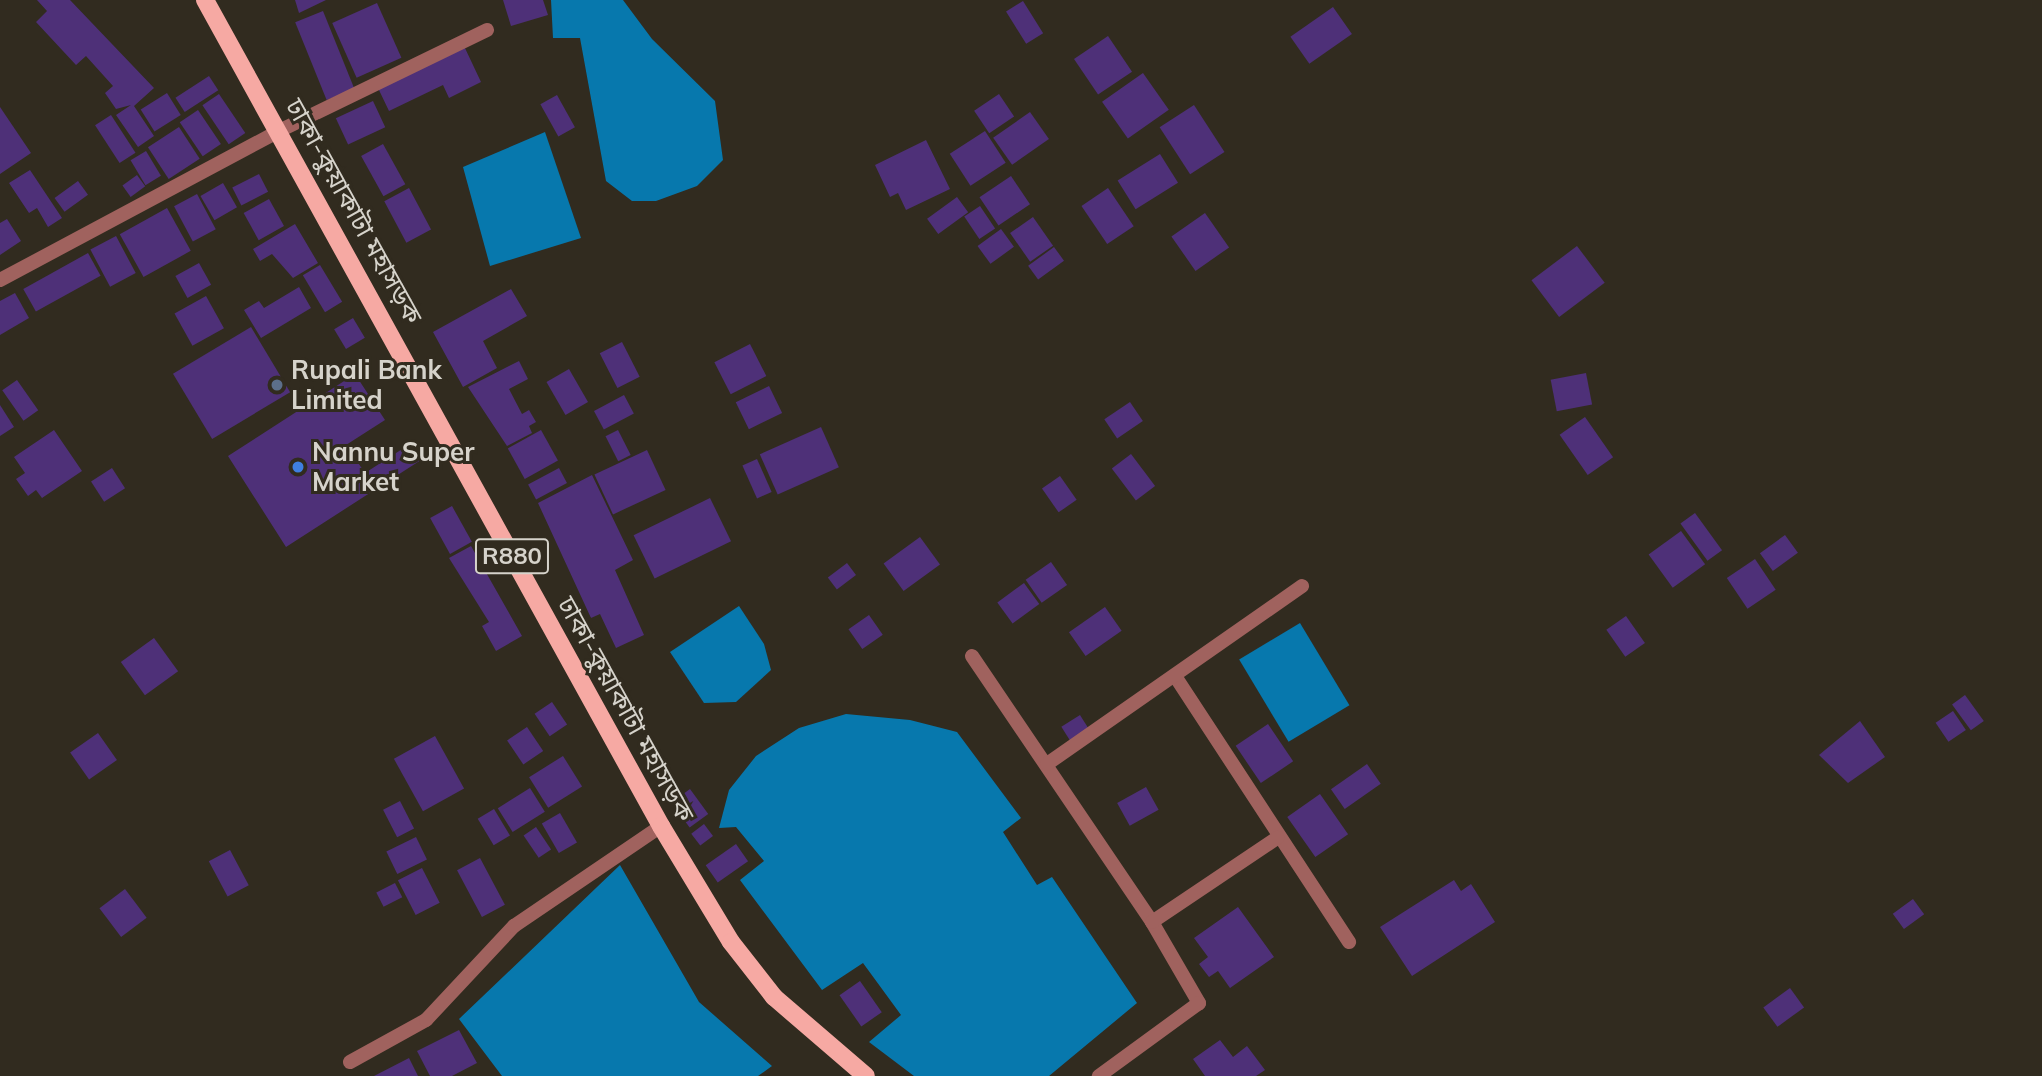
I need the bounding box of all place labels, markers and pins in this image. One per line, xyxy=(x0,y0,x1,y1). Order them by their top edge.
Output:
place label: Rupali Bank Limited xyxy=(291,354,442,416)
marker: Rupali Bank Limited xyxy=(269,377,285,393)
place label: Nannu Super Market xyxy=(312,436,475,498)
marker: Nannu Super Market xyxy=(290,459,306,475)

